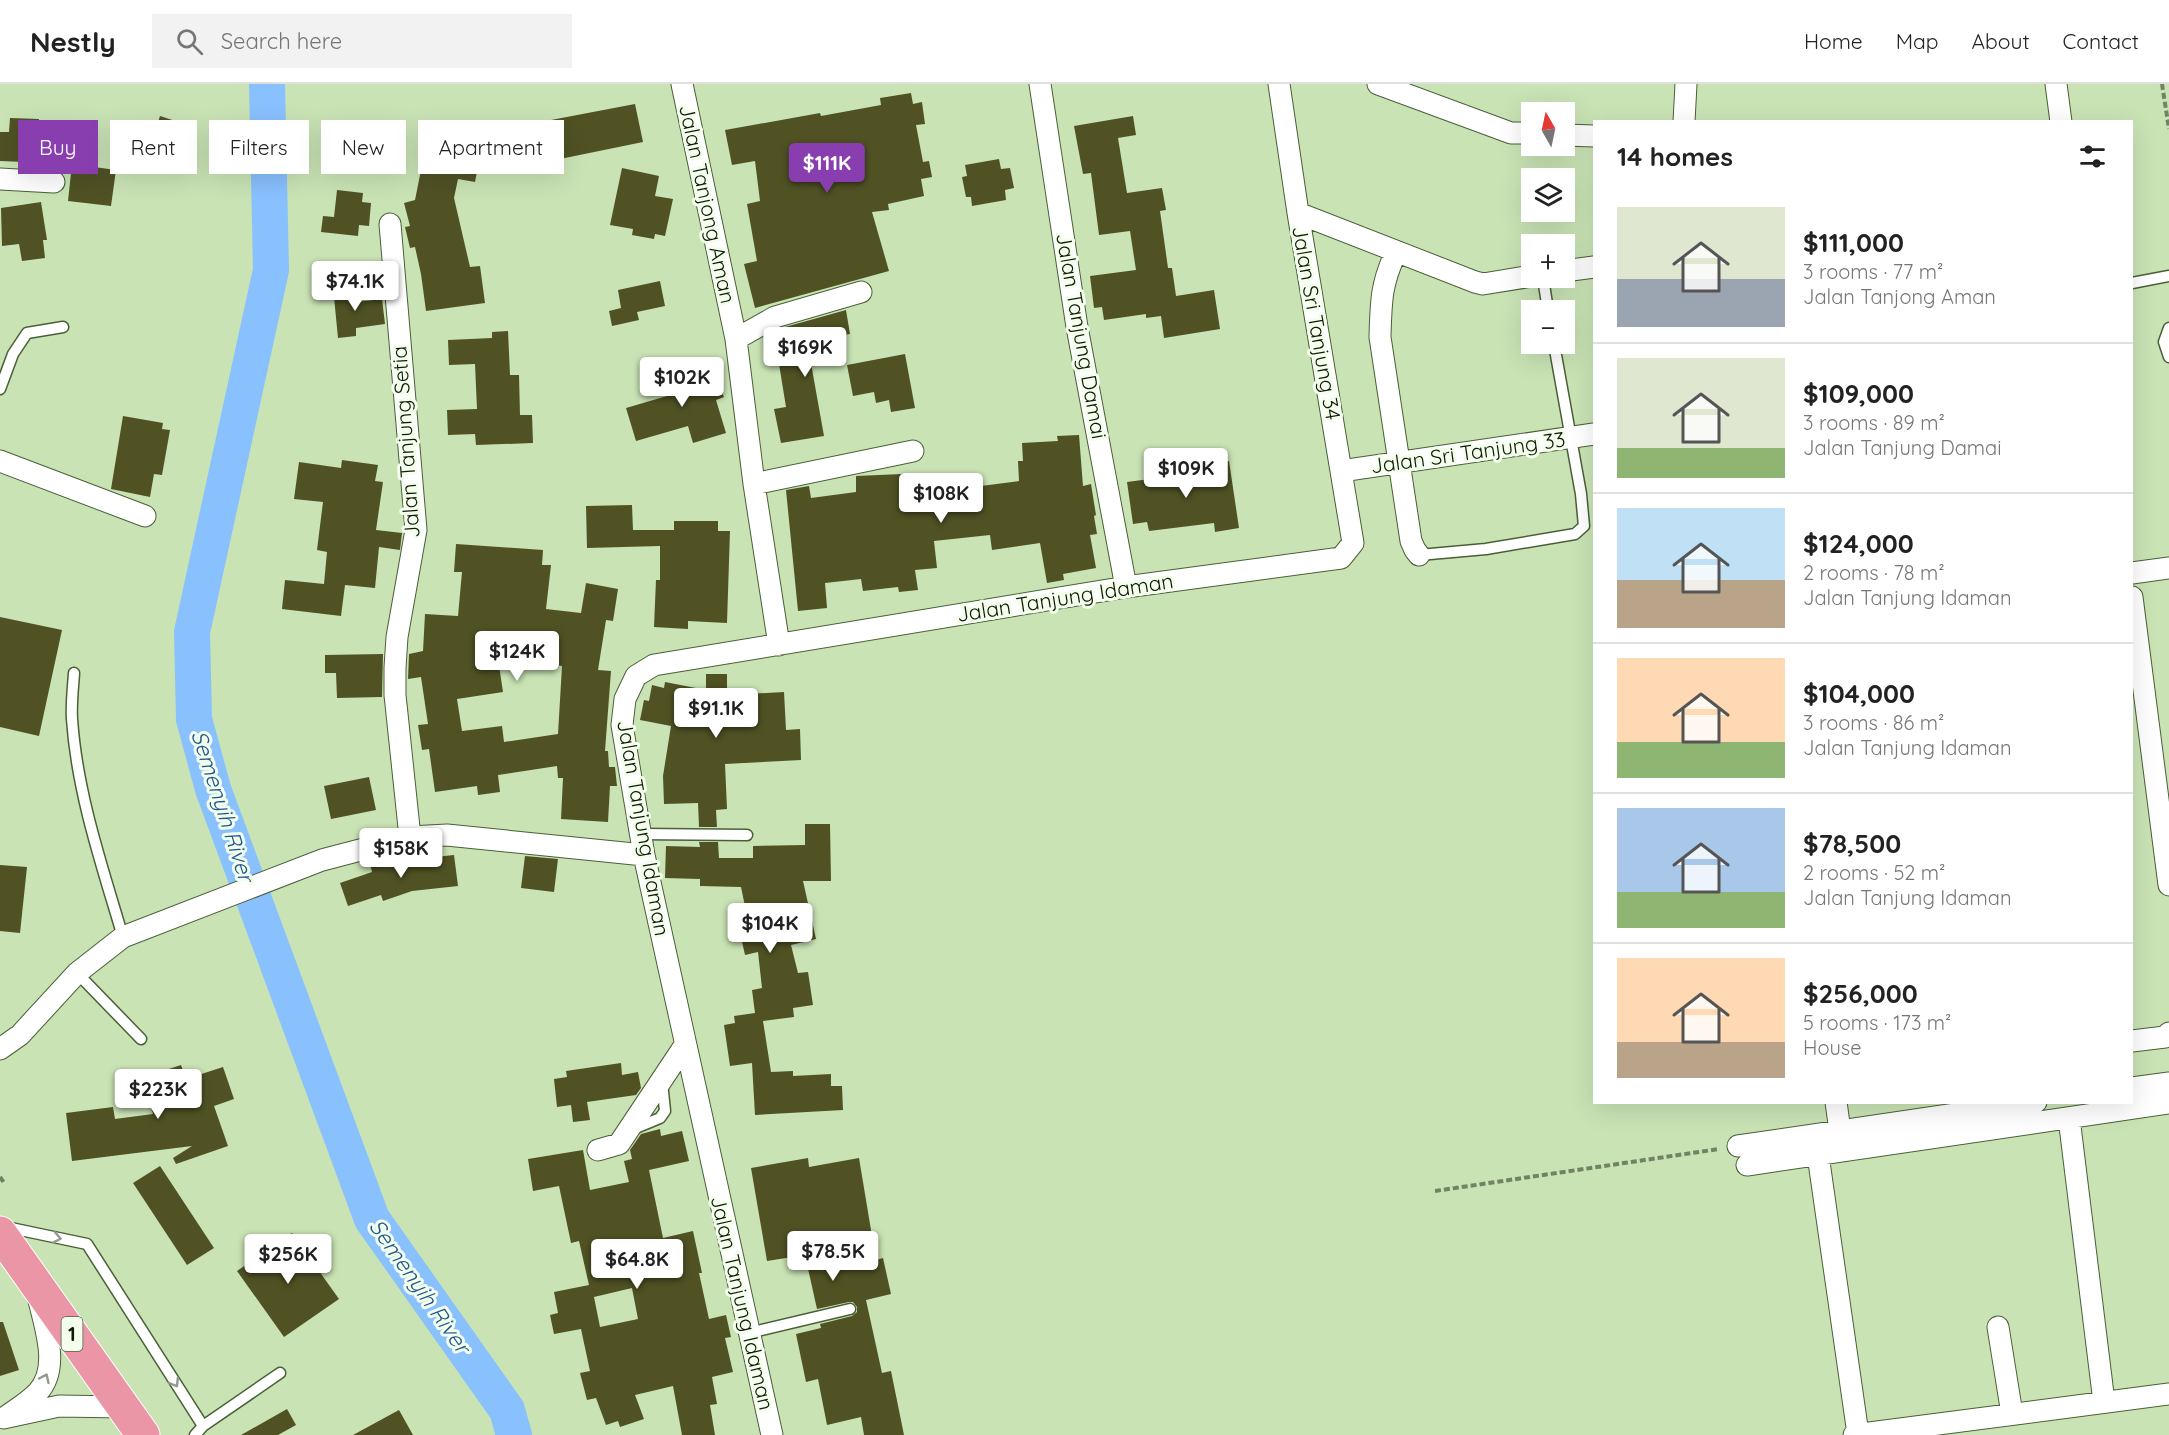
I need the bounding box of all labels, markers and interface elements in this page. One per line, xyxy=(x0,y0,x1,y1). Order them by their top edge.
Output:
search box xyxy=(152,14,572,68)
text: Nestly xyxy=(30,24,116,59)
icon: search xyxy=(173,25,206,58)
text: Search here xyxy=(221,27,342,55)
text: Home xyxy=(1804,28,1863,54)
text: Map xyxy=(1896,28,1939,54)
text: About xyxy=(1972,28,2030,54)
text: Contact xyxy=(2063,28,2139,54)
street label: Jalan Tanjong Aman xyxy=(674,102,742,306)
north arrow xyxy=(1521,102,1575,156)
map controls xyxy=(1521,102,1575,354)
chip: Buy xyxy=(18,120,98,174)
chip: Rent xyxy=(110,120,197,174)
chip: Filters xyxy=(209,120,309,174)
chip: New xyxy=(321,120,406,174)
chip: Apartment xyxy=(418,120,564,174)
text: 14 homes xyxy=(1617,140,1733,173)
icon: filters xyxy=(2076,140,2109,173)
pin: $111K xyxy=(785,143,869,194)
text: $111K xyxy=(803,150,851,175)
button: layers xyxy=(1521,168,1575,222)
street label: Jalan Sri Tanjung 34 xyxy=(1287,224,1347,422)
text: $111,000 xyxy=(1803,226,1904,259)
street label: Jalan Tanjung Damai xyxy=(1051,231,1113,441)
icon: home xyxy=(1665,231,1737,303)
button: + xyxy=(1521,234,1575,288)
text: 3 rooms · 77 m² xyxy=(1803,259,1943,284)
pin: $74.1K xyxy=(306,261,404,312)
text: $74.1K xyxy=(326,268,384,293)
text: Jalan Tanjong Aman xyxy=(1803,284,1996,309)
button: − xyxy=(1521,300,1575,354)
pin: $169K xyxy=(763,327,847,378)
text: $169K xyxy=(777,334,833,359)
street label: Jalan Tanjung Setia xyxy=(385,345,425,539)
pin: $102K xyxy=(640,357,724,408)
text: $102K xyxy=(654,364,710,389)
text: $109,000 xyxy=(1803,377,1914,410)
icon: home xyxy=(1665,382,1737,454)
text: 3 rooms · 89 m² xyxy=(1803,410,1945,435)
street label: Jalan Sri Tanjung 33 xyxy=(1369,425,1567,479)
text: Jalan Tanjung Damai xyxy=(1803,435,2001,460)
pin: $109K xyxy=(1144,448,1228,499)
text: $109K xyxy=(1158,455,1214,480)
pin: $108K xyxy=(899,473,983,524)
text: $108K xyxy=(913,480,969,505)
text: $124,000 xyxy=(1803,527,1914,560)
icon: home xyxy=(1665,532,1737,604)
text: 2 rooms · 78 m² xyxy=(1803,560,1945,585)
street label: Jalan Tanjung Idaman xyxy=(955,567,1175,627)
text: Jalan Tanjung Idaman xyxy=(1803,585,2012,610)
pin: $124K xyxy=(475,631,559,682)
text: $124K xyxy=(489,638,545,663)
text: $104,000 xyxy=(1803,677,1915,710)
icon: home xyxy=(1665,682,1737,754)
pin: $91.1K xyxy=(667,688,765,739)
text: $91.1K xyxy=(688,695,744,720)
text: 3 rooms · 86 m² xyxy=(1803,710,1944,735)
street label: Jalan Tanjung Idaman xyxy=(612,718,676,938)
water label: Semenyih River xyxy=(185,727,261,888)
text: Jalan Tanjung Idaman xyxy=(1803,735,2012,760)
text: $78,500 xyxy=(1803,827,1901,860)
pin: $158K xyxy=(359,828,443,879)
icon: home xyxy=(1665,832,1737,904)
text: $158K xyxy=(373,835,429,860)
text: 2 rooms · 52 m² xyxy=(1803,860,1945,885)
text: Jalan Tanjung Idaman xyxy=(1803,885,2012,910)
pin: $104K xyxy=(728,903,812,954)
text: $104K xyxy=(742,910,798,935)
text: $256,000 xyxy=(1803,977,1918,1010)
icon: home xyxy=(1665,982,1737,1054)
text: 5 rooms · 173 m² xyxy=(1803,1010,1951,1035)
text: House xyxy=(1803,1035,1862,1060)
pin: $223K xyxy=(116,1069,200,1120)
text: $223K xyxy=(129,1076,187,1101)
street label: Jalan Tanjung Idaman xyxy=(706,1193,780,1412)
water label: Semenyih River xyxy=(363,1213,478,1361)
one-way arrow xyxy=(52,1231,62,1244)
pin: $78.5K xyxy=(784,1231,882,1282)
pin: $256K xyxy=(246,1234,330,1285)
text: $78.5K xyxy=(801,1238,865,1263)
pin: $64.8K xyxy=(588,1239,686,1290)
text: $256K xyxy=(259,1241,318,1266)
text: $64.8K xyxy=(605,1246,669,1271)
road number: 1 xyxy=(62,1317,82,1351)
one-way arrow xyxy=(38,1374,50,1385)
one-way arrow xyxy=(168,1377,180,1387)

